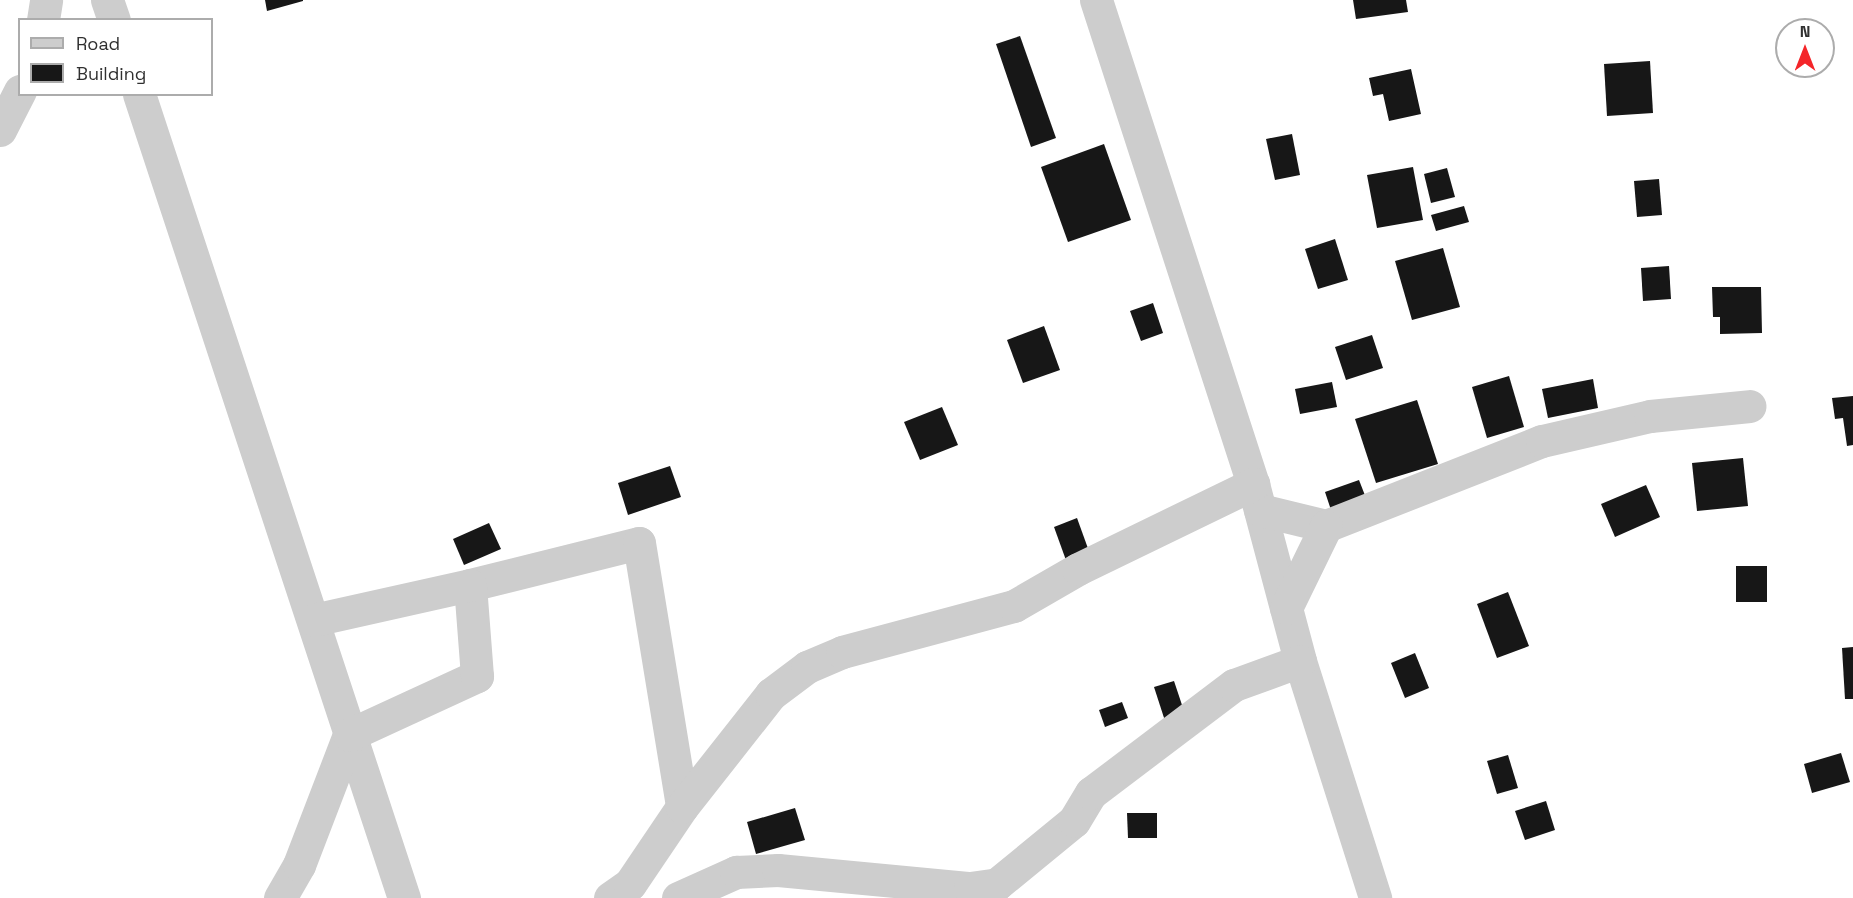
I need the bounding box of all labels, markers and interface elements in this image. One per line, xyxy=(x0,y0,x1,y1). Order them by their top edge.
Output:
legend xyxy=(18,18,213,96)
north arrow xyxy=(1775,18,1835,78)
text: N xyxy=(1800,21,1810,42)
text: Road xyxy=(76,32,120,55)
text: Building xyxy=(76,62,146,85)

